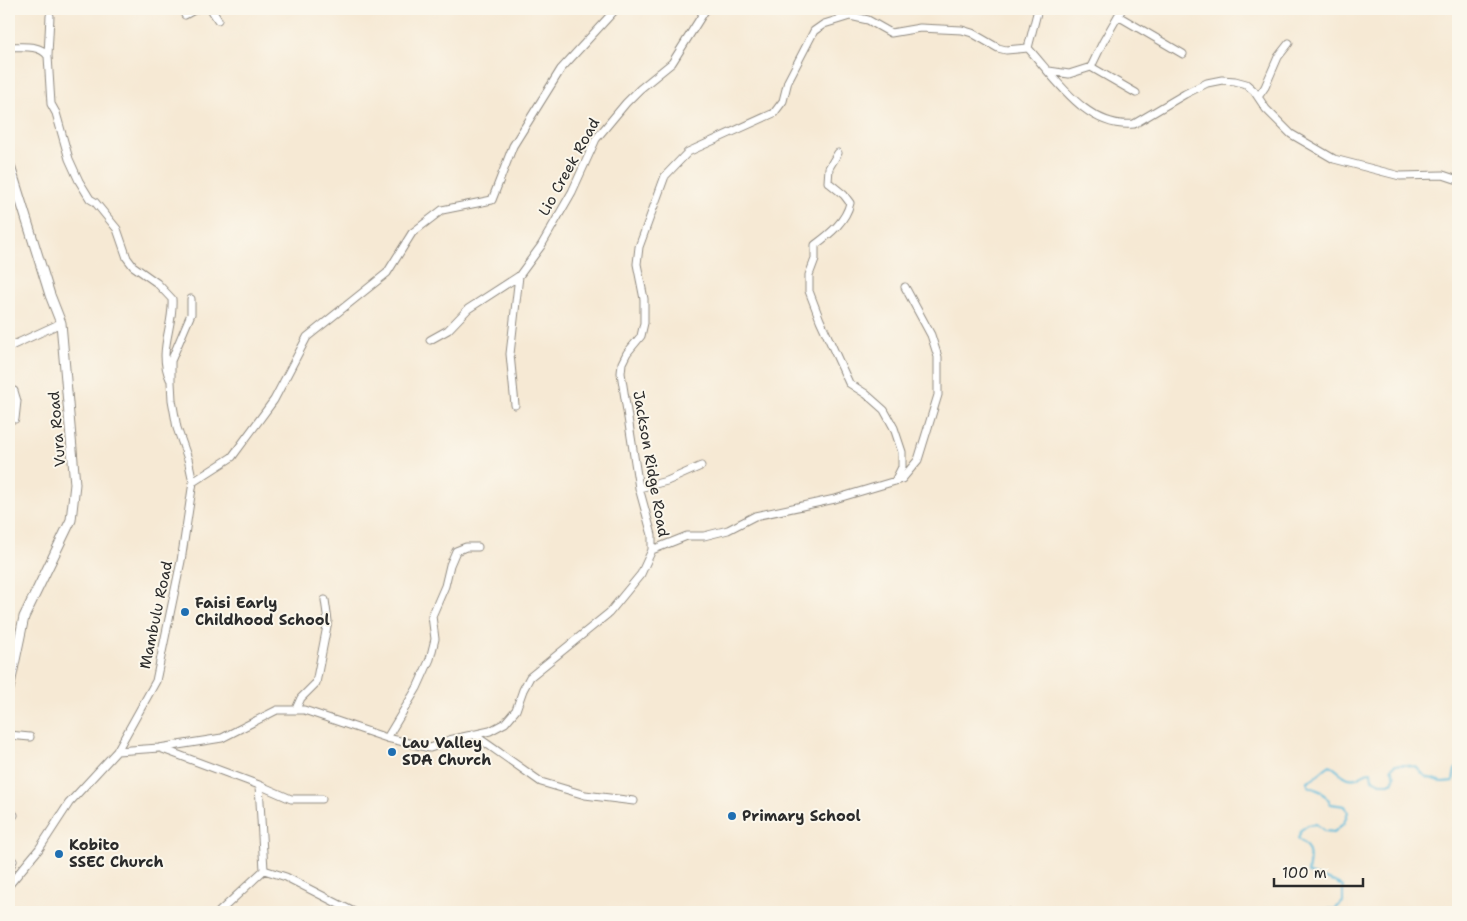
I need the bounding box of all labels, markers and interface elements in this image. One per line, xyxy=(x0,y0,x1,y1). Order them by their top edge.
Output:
street label: Lio Creek Road xyxy=(534,114,604,220)
street label: Jackson Ridge Road xyxy=(628,389,674,539)
street label: Vura Road xyxy=(44,390,70,468)
street label: Mambulu Road xyxy=(135,559,177,671)
place label: Faisi Early Childhood School xyxy=(195,593,330,630)
marker: Faisi Early Childhood School xyxy=(179,606,191,618)
place label: Lau Valley SDA Church xyxy=(402,733,491,770)
marker: Lau Valley SDA Church xyxy=(386,746,398,758)
place label: Primary School xyxy=(742,806,861,826)
marker: Primary School xyxy=(726,810,738,822)
place label: Kobito SSEC Church xyxy=(69,835,163,872)
marker: Kobito SSEC Church xyxy=(53,848,65,860)
scale bar xyxy=(1274,856,1363,888)
text: 100 m xyxy=(1282,863,1327,883)

